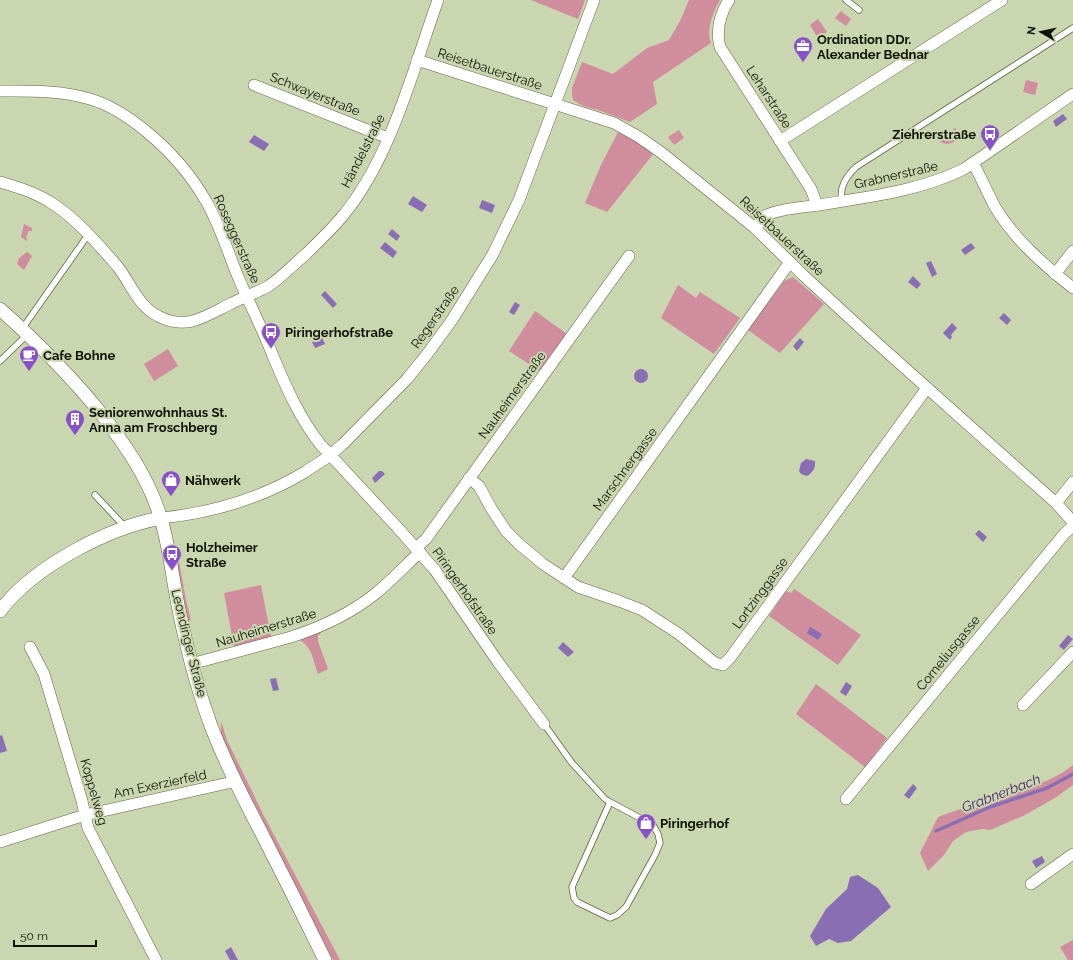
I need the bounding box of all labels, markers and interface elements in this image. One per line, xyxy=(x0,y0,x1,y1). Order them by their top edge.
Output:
north arrow xyxy=(1021,12,1061,52)
text: N xyxy=(1025,25,1039,36)
place label: Ordination DDr. Alexander Bednar xyxy=(817,32,929,62)
office icon: Ordination DDr. Alexander Bednar xyxy=(792,35,814,63)
street label: Reisetbauerstraße xyxy=(436,45,545,93)
street label: Leharstraße xyxy=(743,63,795,131)
street label: Schwayerstraße xyxy=(268,69,363,119)
street label: Händelstraße xyxy=(338,111,388,190)
bus stop icon: Ziehrerstraße xyxy=(979,123,1001,151)
place label: Ziehrerstraße xyxy=(892,127,976,142)
street label: Grabnerstraße xyxy=(853,158,940,192)
street label: Roseggerstraße xyxy=(211,192,263,286)
street label: Reisetbauerstraße xyxy=(737,193,827,279)
street label: Regerstraße xyxy=(408,282,462,351)
bus stop icon: Piringerhofstraße xyxy=(260,321,282,349)
place label: Piringerhofstraße xyxy=(285,325,393,340)
cafe icon: Cafe Bohne xyxy=(18,344,40,372)
place label: Cafe Bohne xyxy=(43,348,115,363)
street label: Nauheimerstraße xyxy=(475,348,549,441)
place label: Seniorenwohnhaus St. Anna am Froschberg xyxy=(89,405,227,435)
building icon: Seniorenwohnhaus St. Anna am Froschberg xyxy=(64,408,86,436)
street label: Marschnergasse xyxy=(590,424,660,513)
shop icon: Nähwerk xyxy=(160,469,182,497)
place label: Nähwerk xyxy=(185,473,242,488)
place label: Holzheimer Straße xyxy=(186,540,258,570)
bus stop icon: Holzheimer Straße xyxy=(161,543,183,571)
street label: Piringerhofstraße xyxy=(429,545,501,638)
street label: Lortzinggasse xyxy=(729,554,791,631)
street label: Leondinger Straße xyxy=(168,587,210,699)
street label: Nauheimerstraße xyxy=(214,606,318,650)
street label: Corneliusgasse xyxy=(913,612,983,694)
street label: Koppelweg xyxy=(77,757,111,827)
street label: Am Exerzierfeld xyxy=(112,767,208,801)
water label: Grabnerbach xyxy=(959,771,1043,815)
shop icon: Piringerhof xyxy=(635,812,657,840)
place label: Piringerhof xyxy=(660,816,730,831)
scale bar xyxy=(14,922,96,948)
text: 50 m xyxy=(20,929,48,943)

